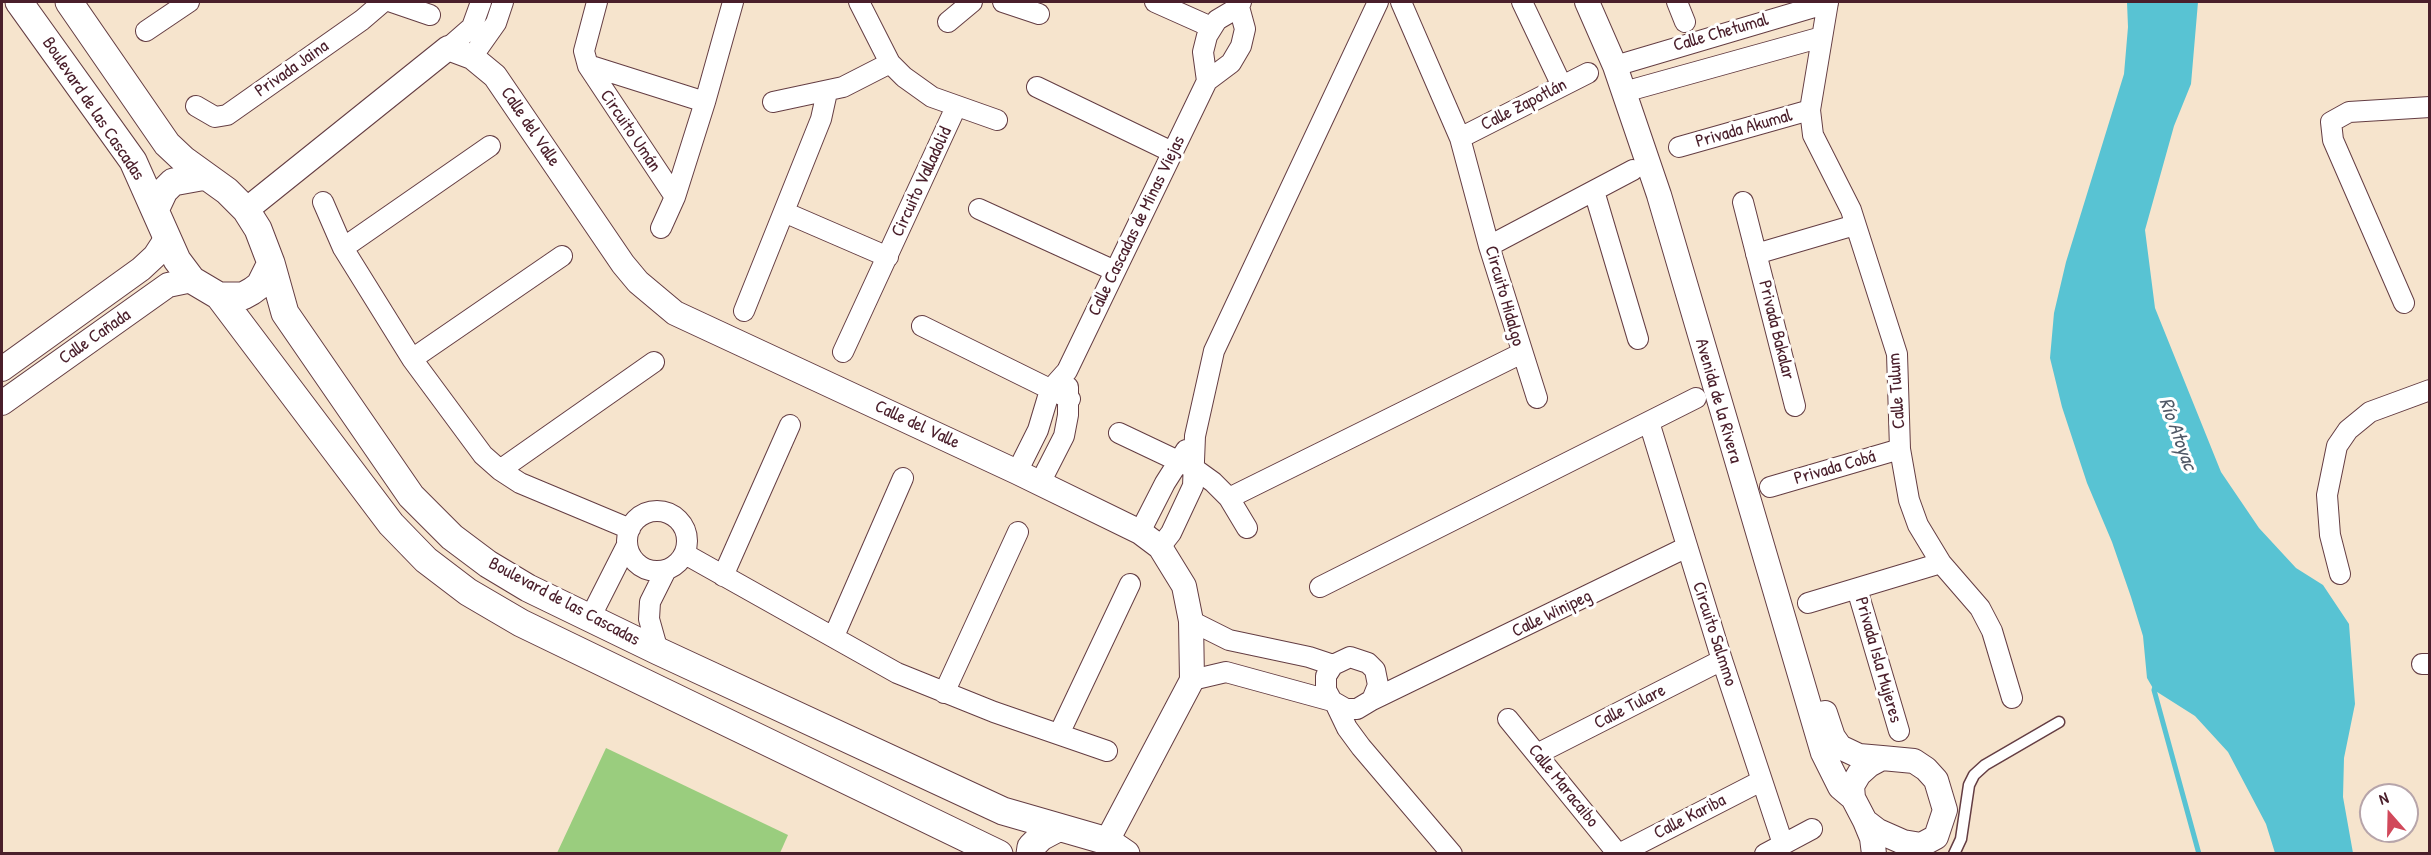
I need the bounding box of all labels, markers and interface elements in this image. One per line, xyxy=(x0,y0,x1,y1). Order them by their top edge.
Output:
street label: Calle Chetumal xyxy=(1671,9,1771,57)
street label: Boulevard de las Cascadas xyxy=(37,33,149,185)
street label: Privada Jaina xyxy=(251,36,333,102)
street label: Calle Zapotlán xyxy=(1478,74,1570,136)
street label: Calle del Valle xyxy=(496,83,564,171)
street label: Circuito Umán xyxy=(595,86,665,176)
street label: Privada Akumal xyxy=(1693,105,1795,153)
street label: Circuito Valladolid xyxy=(887,124,957,240)
street label: Calle Cascadas de Minas Viejas xyxy=(1084,132,1190,320)
street label: Circuito Hidalgo xyxy=(1479,243,1529,349)
street label: Privada Bakalar xyxy=(1753,278,1799,382)
street label: Calle Cañada xyxy=(55,305,135,369)
street label: Avenida de la Rivera xyxy=(1690,336,1746,466)
street label: Calle Tulum xyxy=(1884,352,1910,430)
water label: Río Atoyac xyxy=(2153,395,2201,473)
street label: Calle del Valle xyxy=(871,396,963,454)
street label: Privada Cobá xyxy=(1792,446,1878,490)
street label: Boulevard de las Cascadas xyxy=(485,553,643,651)
street label: Circuito Salmmo xyxy=(1687,579,1741,689)
street label: Calle Winipeg xyxy=(1509,585,1595,643)
street label: Privada Isla Mujeres xyxy=(1850,595,1906,725)
street label: Calle Tulare xyxy=(1591,680,1669,734)
street label: Calle Maracaibo xyxy=(1523,740,1603,832)
north arrow xyxy=(2359,783,2419,843)
text: N xyxy=(2376,786,2391,810)
street label: Calle Kariba xyxy=(1650,790,1730,844)

